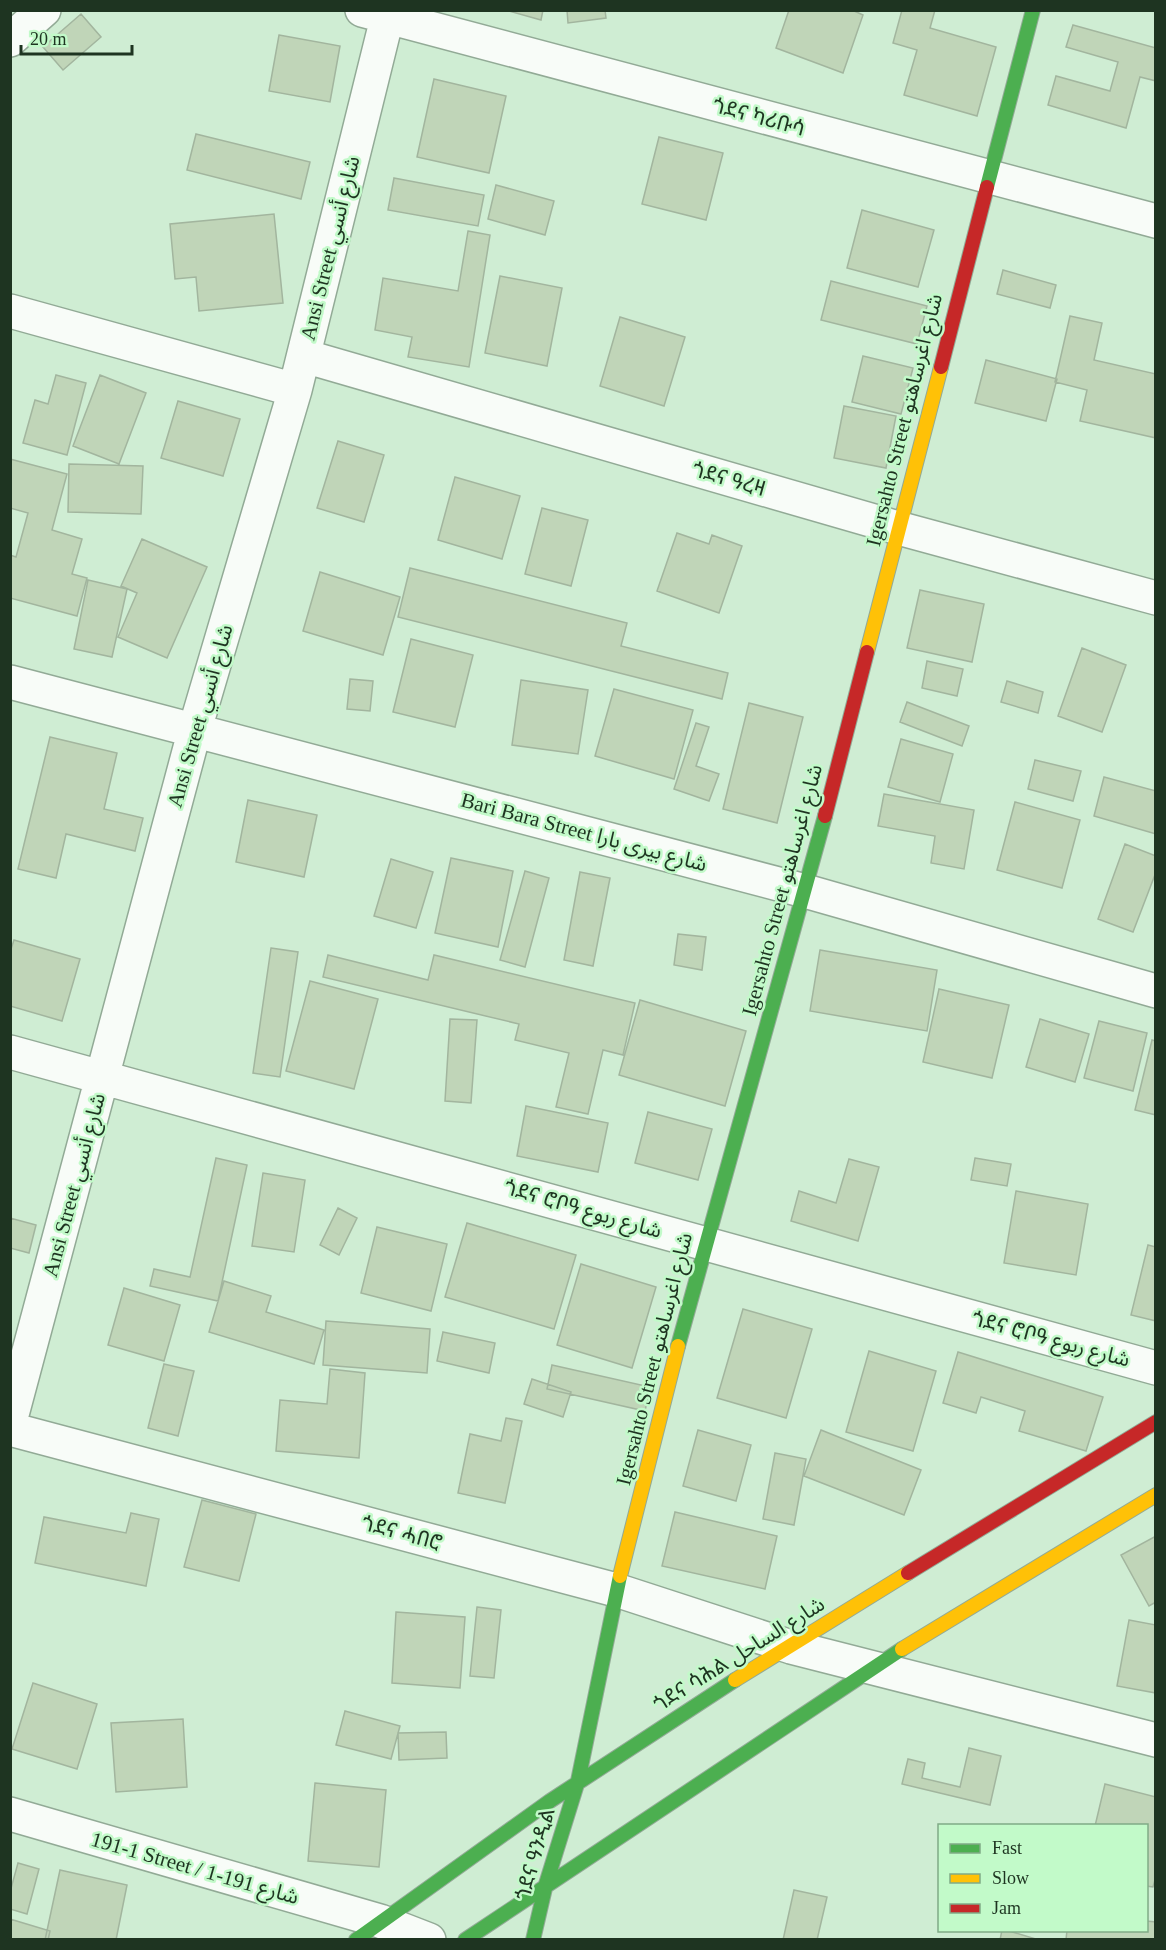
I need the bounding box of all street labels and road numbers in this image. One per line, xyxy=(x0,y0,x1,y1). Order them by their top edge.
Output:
street label: ጎደና ካሪቡሳ xyxy=(710,93,808,141)
street label: Ansi Street شارع أنسي xyxy=(295,153,368,344)
street label: Igersahto Street شارع اغرساهتو xyxy=(861,291,950,549)
street label: ጎደና ዓረዛ xyxy=(690,457,768,501)
street label: Ansi Street شارع أنسي xyxy=(162,622,241,811)
street label: Igersahto Street شارع اغرساهتو xyxy=(737,762,830,1019)
street label: Bari Bara Street شارع بيرى بارا xyxy=(458,788,710,879)
street label: Ansi Street شارع أنسي xyxy=(37,1090,114,1281)
street label: ጎደና ሮቦዓ شارع ربوع xyxy=(501,1175,664,1246)
street label: Igersahto Street شارع اغرساهتو xyxy=(611,1230,700,1488)
street label: ጎደና ሮቦዓ شارع ربوع xyxy=(969,1306,1133,1375)
street label: ጎደና ሓበሮ xyxy=(359,1511,445,1555)
street label: ጎደና ሳሕል شارع الساحل xyxy=(649,1592,830,1719)
street label: ጎደና ዓንዲል xyxy=(510,1805,560,1903)
street label: 191-1 Street / شارع 191-1 xyxy=(88,1827,302,1912)

